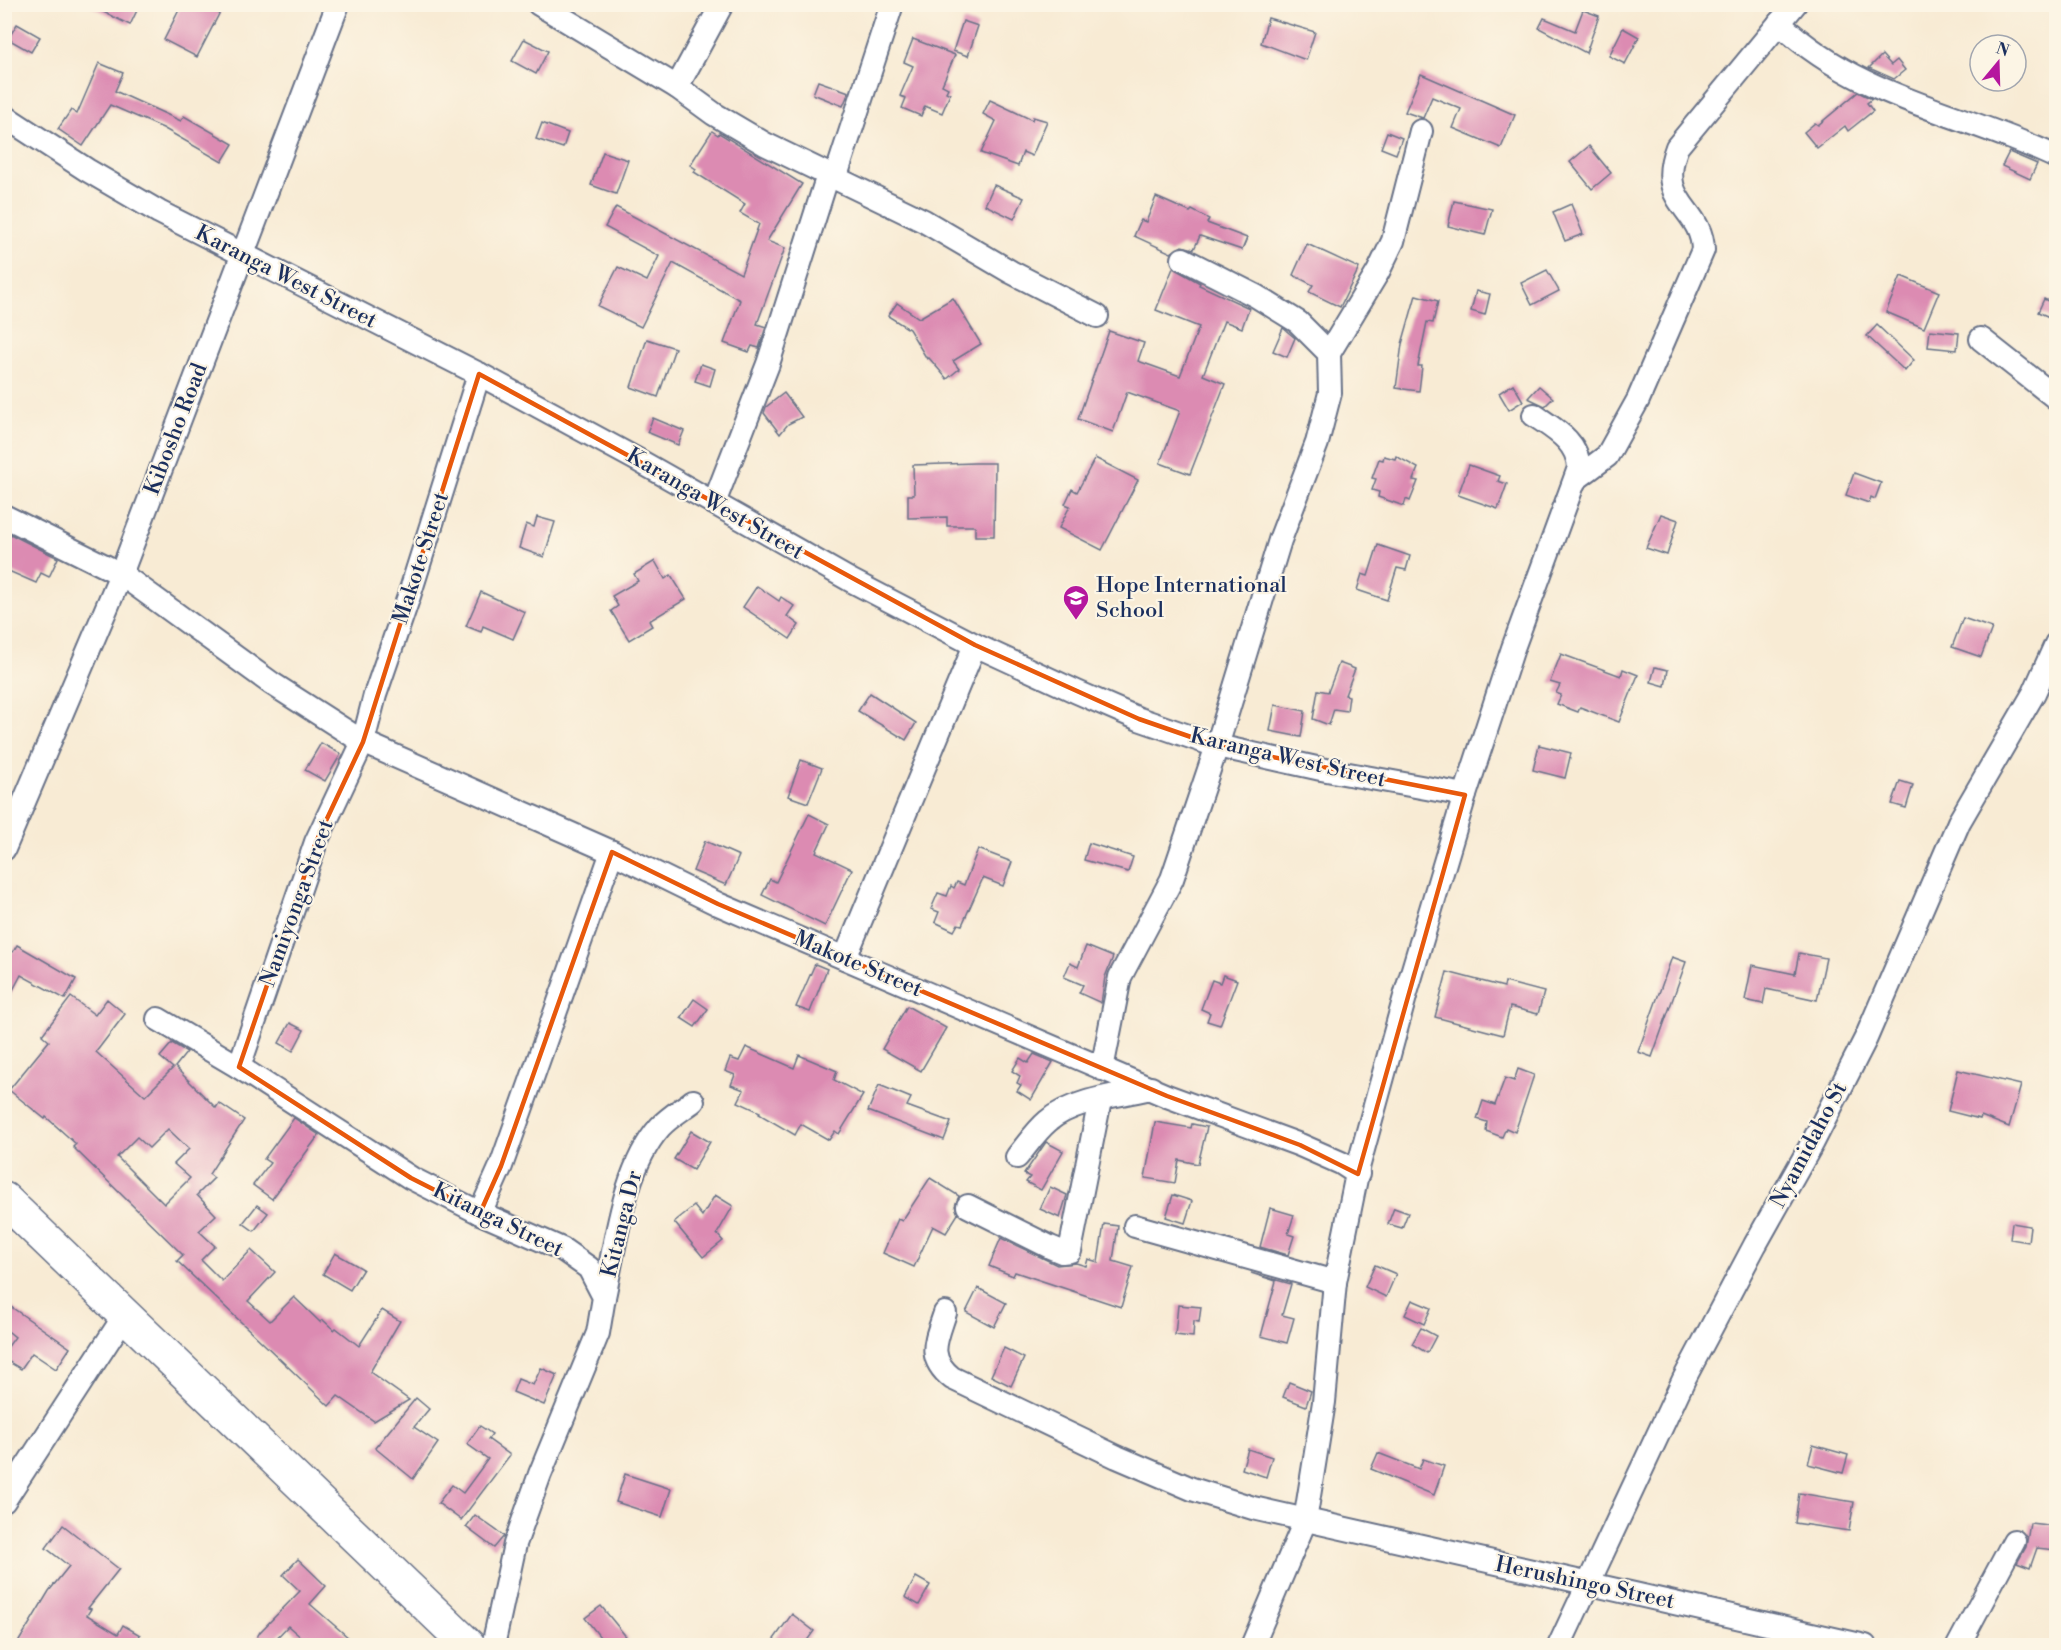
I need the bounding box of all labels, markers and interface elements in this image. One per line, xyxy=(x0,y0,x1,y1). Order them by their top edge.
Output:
north arrow xyxy=(1968,33,2028,93)
text: N xyxy=(1993,38,2012,61)
street label: Karanga West Street xyxy=(191,220,382,335)
street label: Kibosho Road xyxy=(139,359,214,499)
street label: Karanga West Street xyxy=(622,442,809,566)
street label: Makote Street xyxy=(387,488,455,627)
place label: Hope International School xyxy=(1096,572,1287,624)
school or university icon: Hope International School xyxy=(1061,583,1091,621)
street label: Karanga West Street xyxy=(1187,722,1389,794)
street label: Namiyonga Street xyxy=(254,815,340,990)
street label: Makote Street xyxy=(790,925,927,1003)
street label: Nyamidaho St xyxy=(1765,1077,1854,1213)
street label: Kitanga Dr xyxy=(596,1168,648,1280)
street label: Kitanga Street xyxy=(428,1177,568,1263)
street label: Herushingo Street xyxy=(1493,1551,1677,1615)

